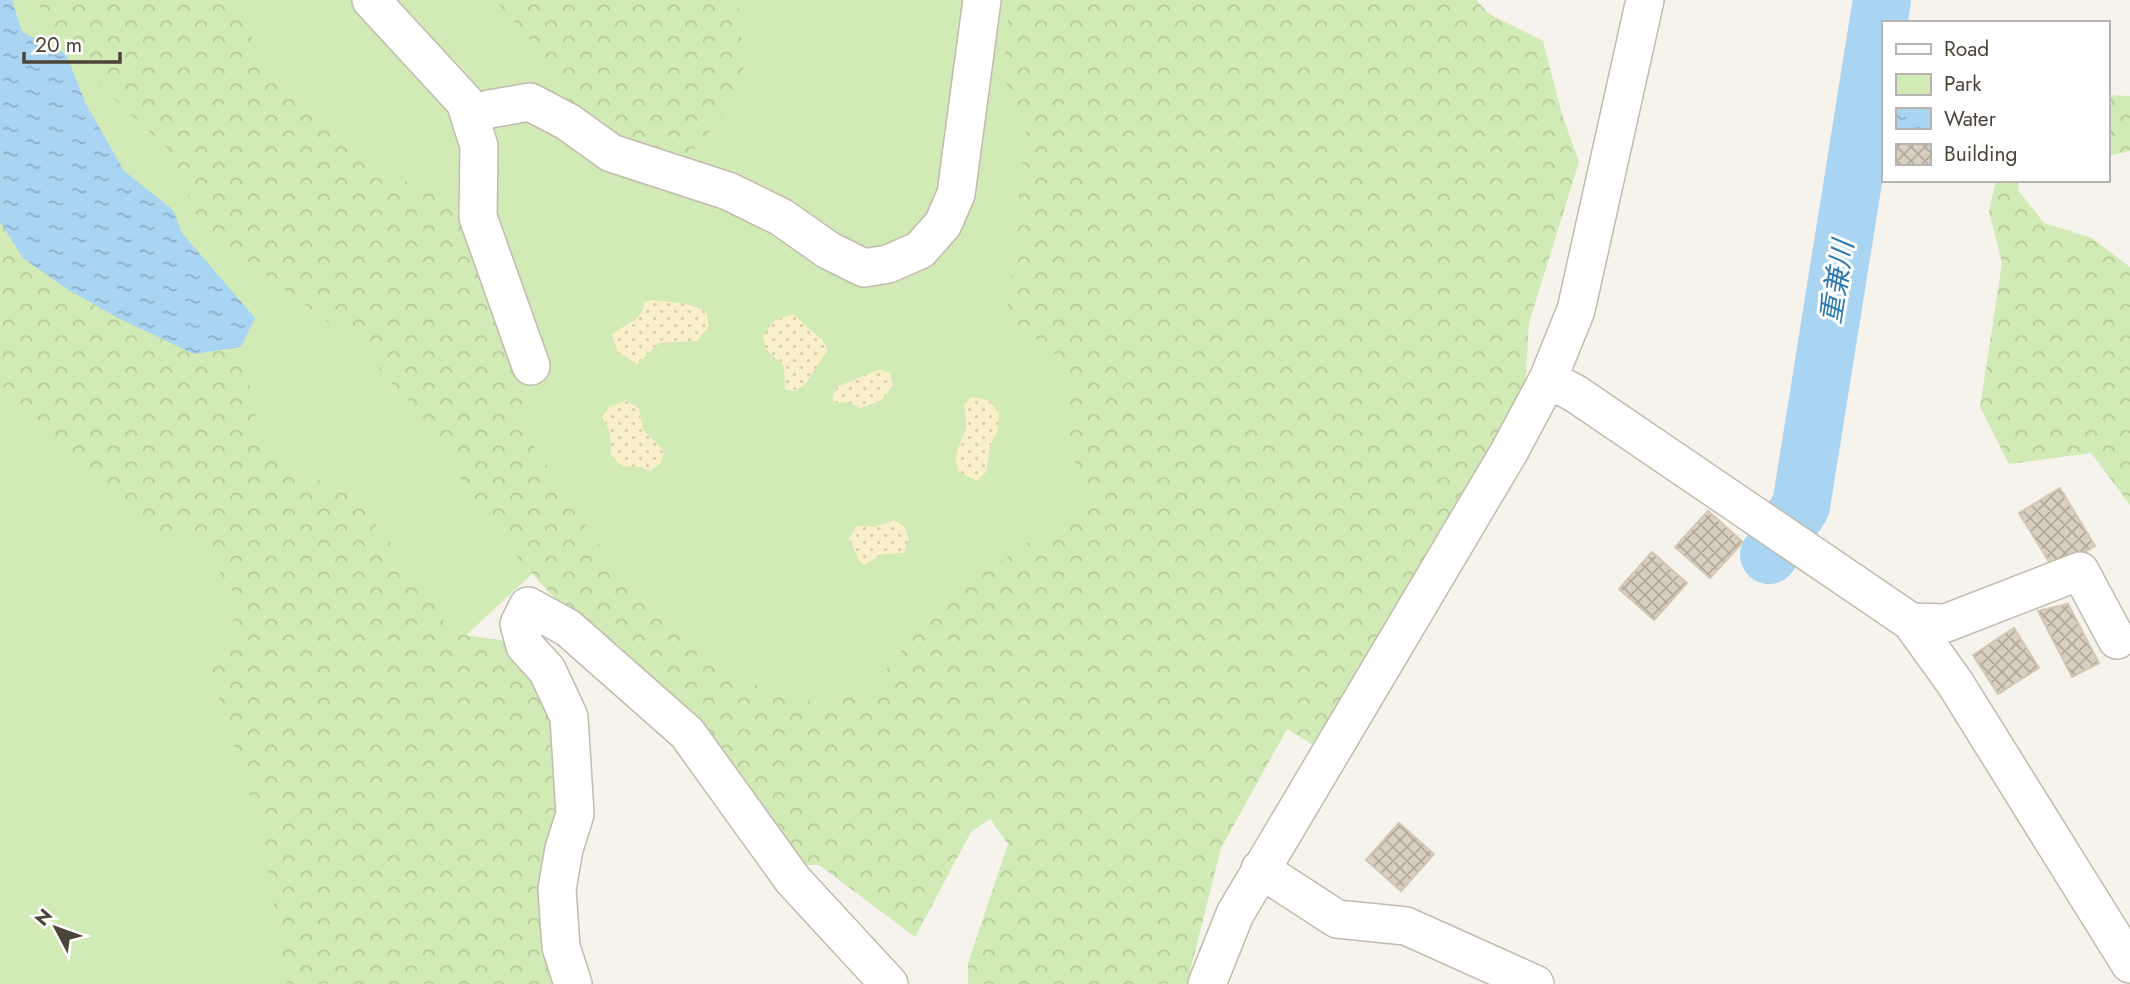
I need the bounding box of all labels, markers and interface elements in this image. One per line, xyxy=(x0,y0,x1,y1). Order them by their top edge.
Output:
scale bar xyxy=(24,21,121,65)
legend xyxy=(1882,21,2109,182)
text: 20 m xyxy=(35,30,82,60)
text: Road xyxy=(1944,34,1989,64)
text: Park xyxy=(1944,69,1982,99)
text: Water xyxy=(1944,104,1997,134)
text: Building xyxy=(1944,139,2017,169)
water label: 重兼川 xyxy=(1810,234,1864,327)
north arrow xyxy=(21,893,91,963)
text: N xyxy=(28,903,59,932)

